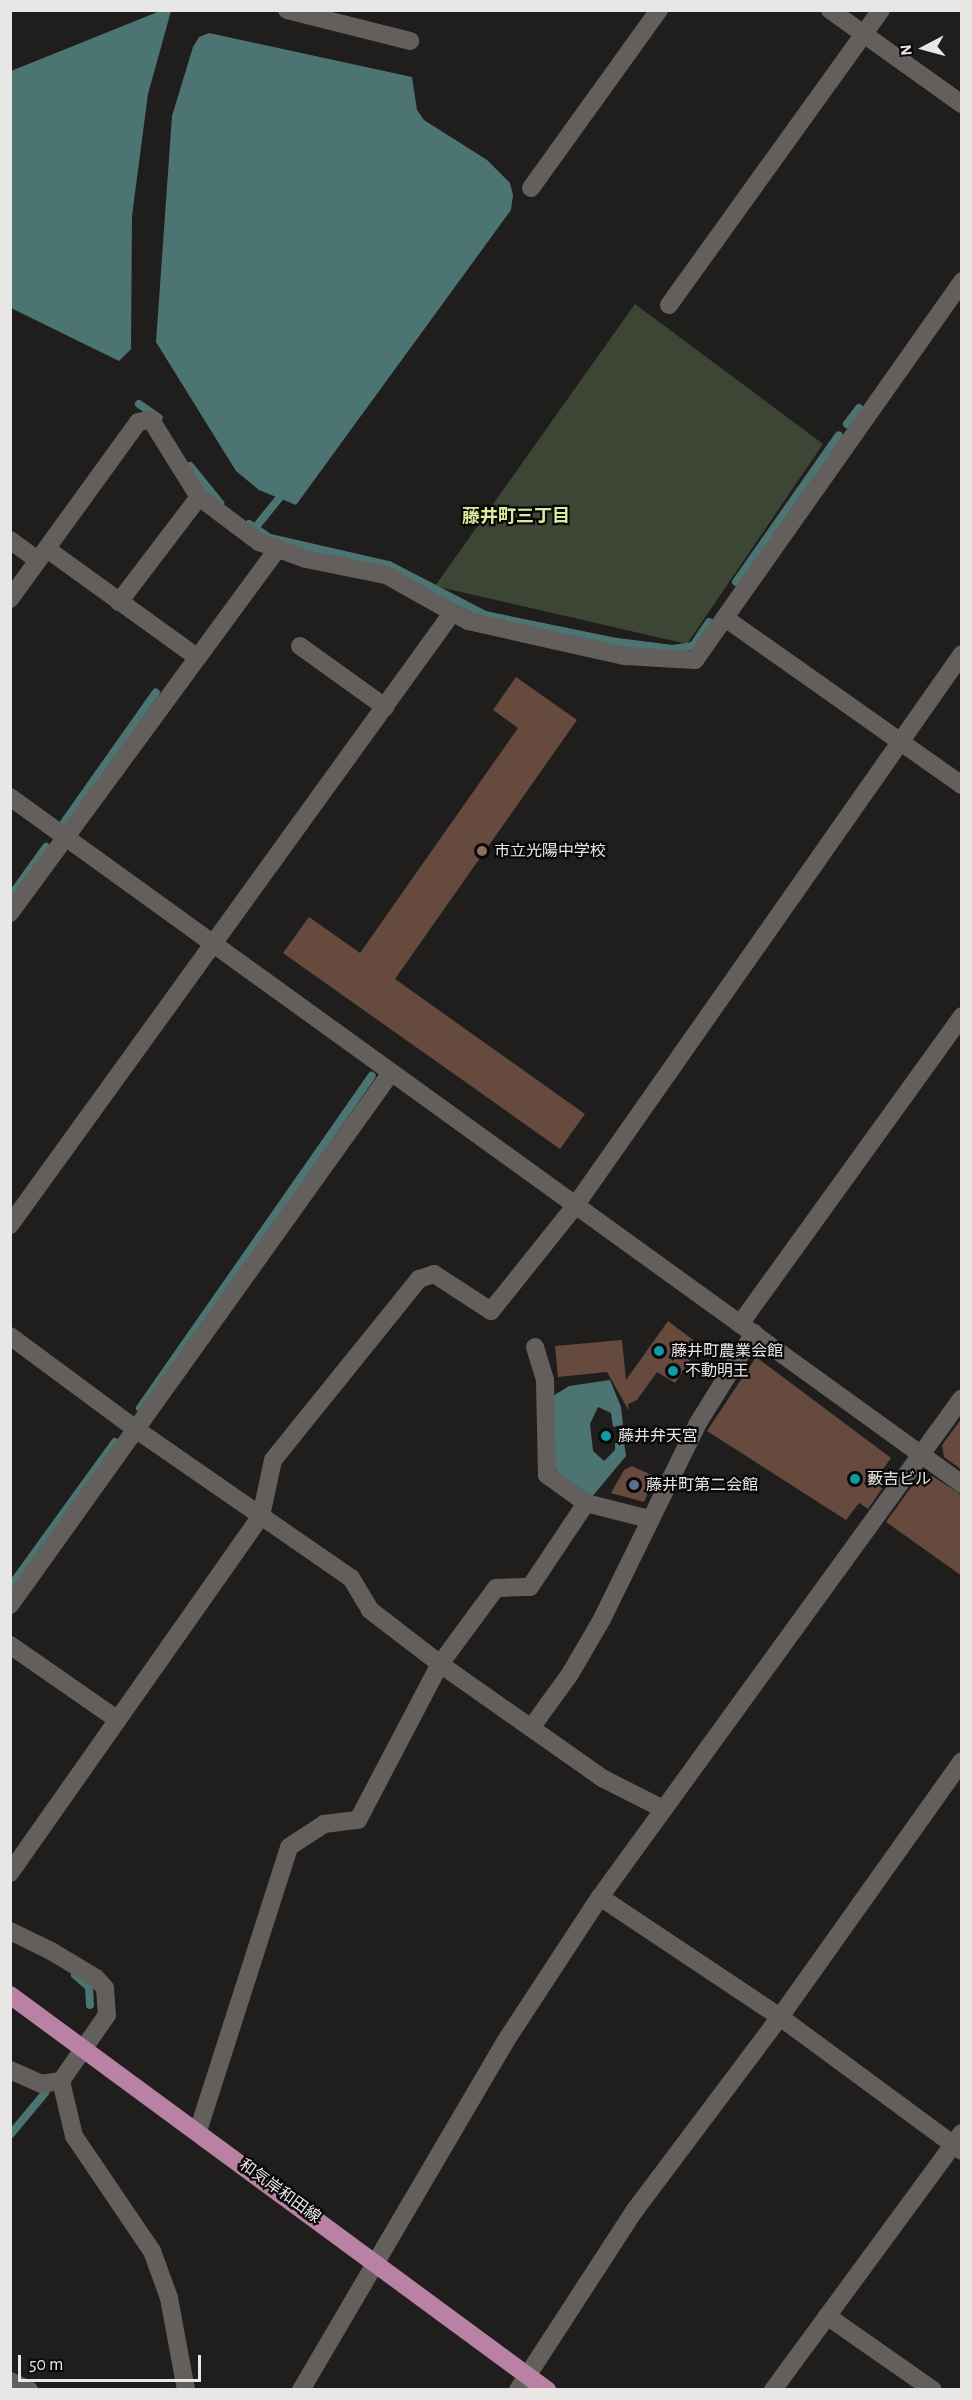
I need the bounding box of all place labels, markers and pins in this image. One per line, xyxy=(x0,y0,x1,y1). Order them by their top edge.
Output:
place label: 市立光陽中学校 xyxy=(494,841,606,861)
marker: 市立光陽中学校 xyxy=(475,844,489,858)
place label: 藤井町農業会館 xyxy=(671,1341,783,1361)
marker: 藤井町農業会館 xyxy=(652,1344,666,1358)
place label: 不動明王 xyxy=(685,1361,749,1381)
marker: 不動明王 xyxy=(666,1364,680,1378)
place label: 藤井弁天宮 xyxy=(618,1426,698,1446)
marker: 藤井弁天宮 xyxy=(599,1429,613,1443)
place label: 藪吉ビル xyxy=(867,1469,931,1489)
marker: 藪吉ビル xyxy=(848,1472,862,1486)
place label: 藤井町第二会館 xyxy=(646,1475,758,1495)
marker: 藤井町第二会館 xyxy=(627,1478,641,1492)

